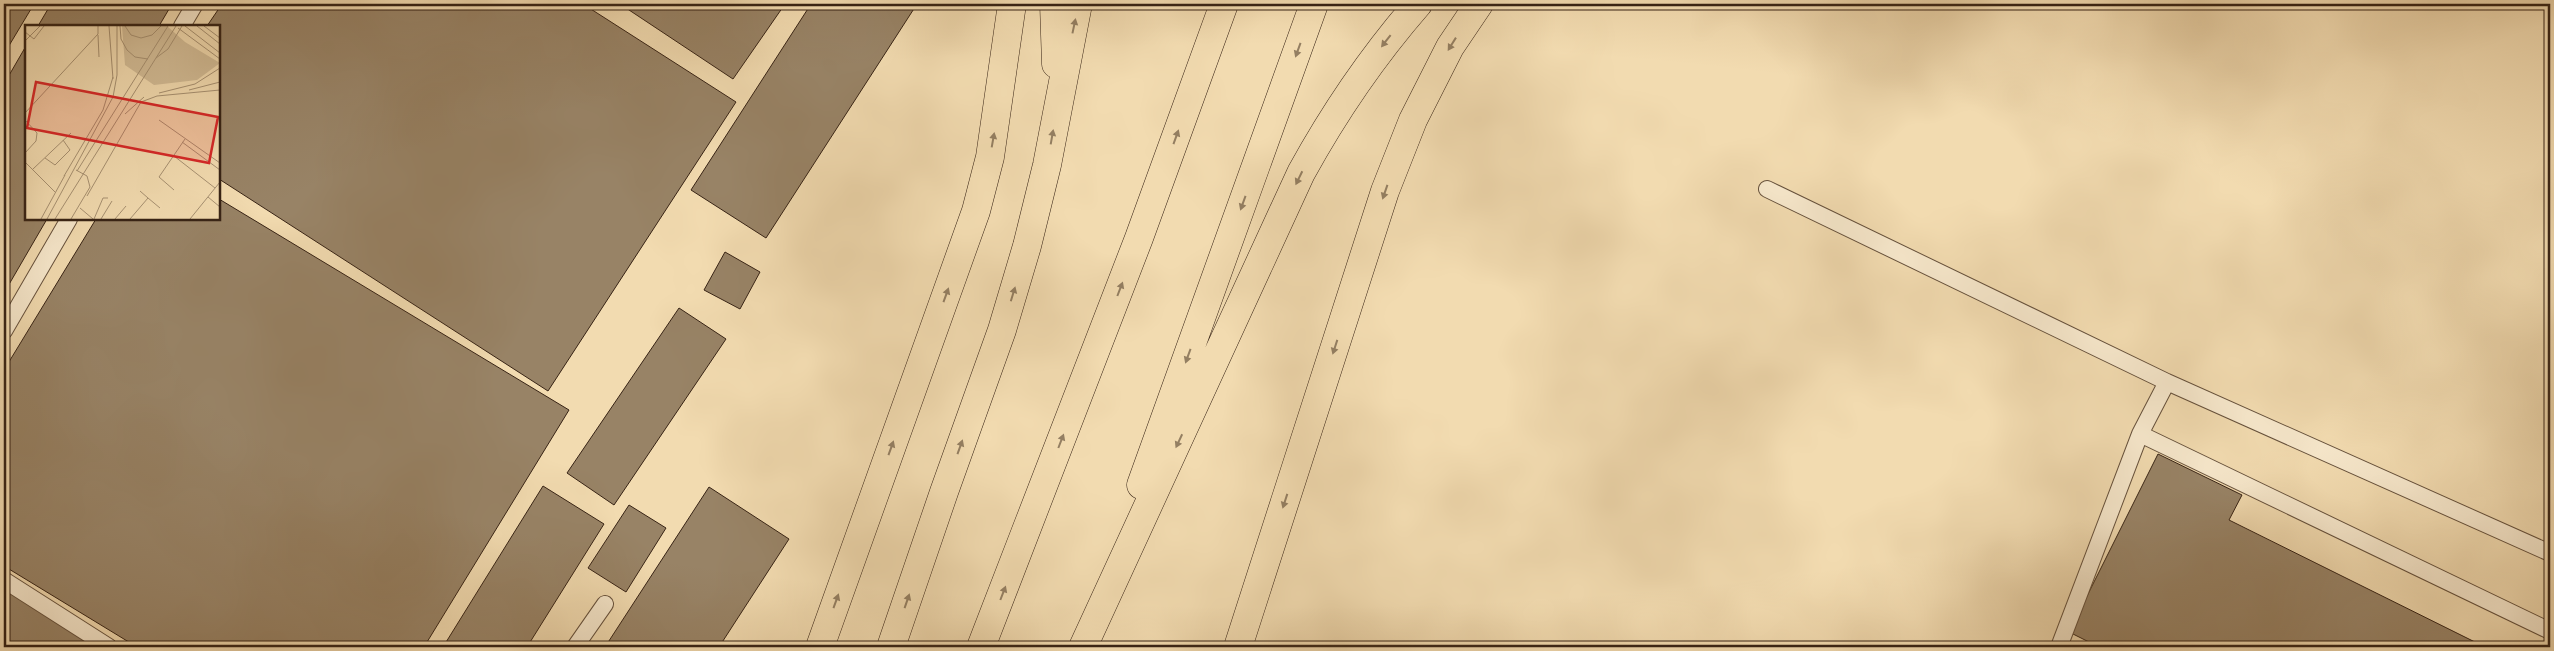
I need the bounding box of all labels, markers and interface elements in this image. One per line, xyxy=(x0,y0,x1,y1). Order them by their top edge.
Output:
one-way arrow xyxy=(1070,19,1078,34)
inset map xyxy=(25,25,220,220)
one-way arrow xyxy=(1381,34,1391,48)
one-way arrow xyxy=(1447,38,1456,51)
one-way arrow xyxy=(1294,42,1301,57)
one-way arrow xyxy=(1049,129,1057,145)
one-way arrow xyxy=(1172,129,1180,144)
one-way arrow xyxy=(989,132,997,148)
one-way arrow xyxy=(1295,171,1303,185)
one-way arrow xyxy=(1381,185,1389,200)
one-way arrow xyxy=(1239,195,1246,210)
one-way arrow xyxy=(1116,281,1124,296)
one-way arrow xyxy=(1010,286,1018,301)
one-way arrow xyxy=(943,288,950,303)
one-way arrow xyxy=(1331,339,1338,354)
one-way arrow xyxy=(1184,348,1191,363)
one-way arrow xyxy=(1057,433,1065,448)
one-way arrow xyxy=(1175,434,1183,448)
one-way arrow xyxy=(957,440,964,455)
one-way arrow xyxy=(888,441,895,456)
one-way arrow xyxy=(1281,494,1288,509)
one-way arrow xyxy=(1000,585,1007,600)
one-way arrow xyxy=(903,593,911,608)
one-way arrow xyxy=(833,594,840,609)

